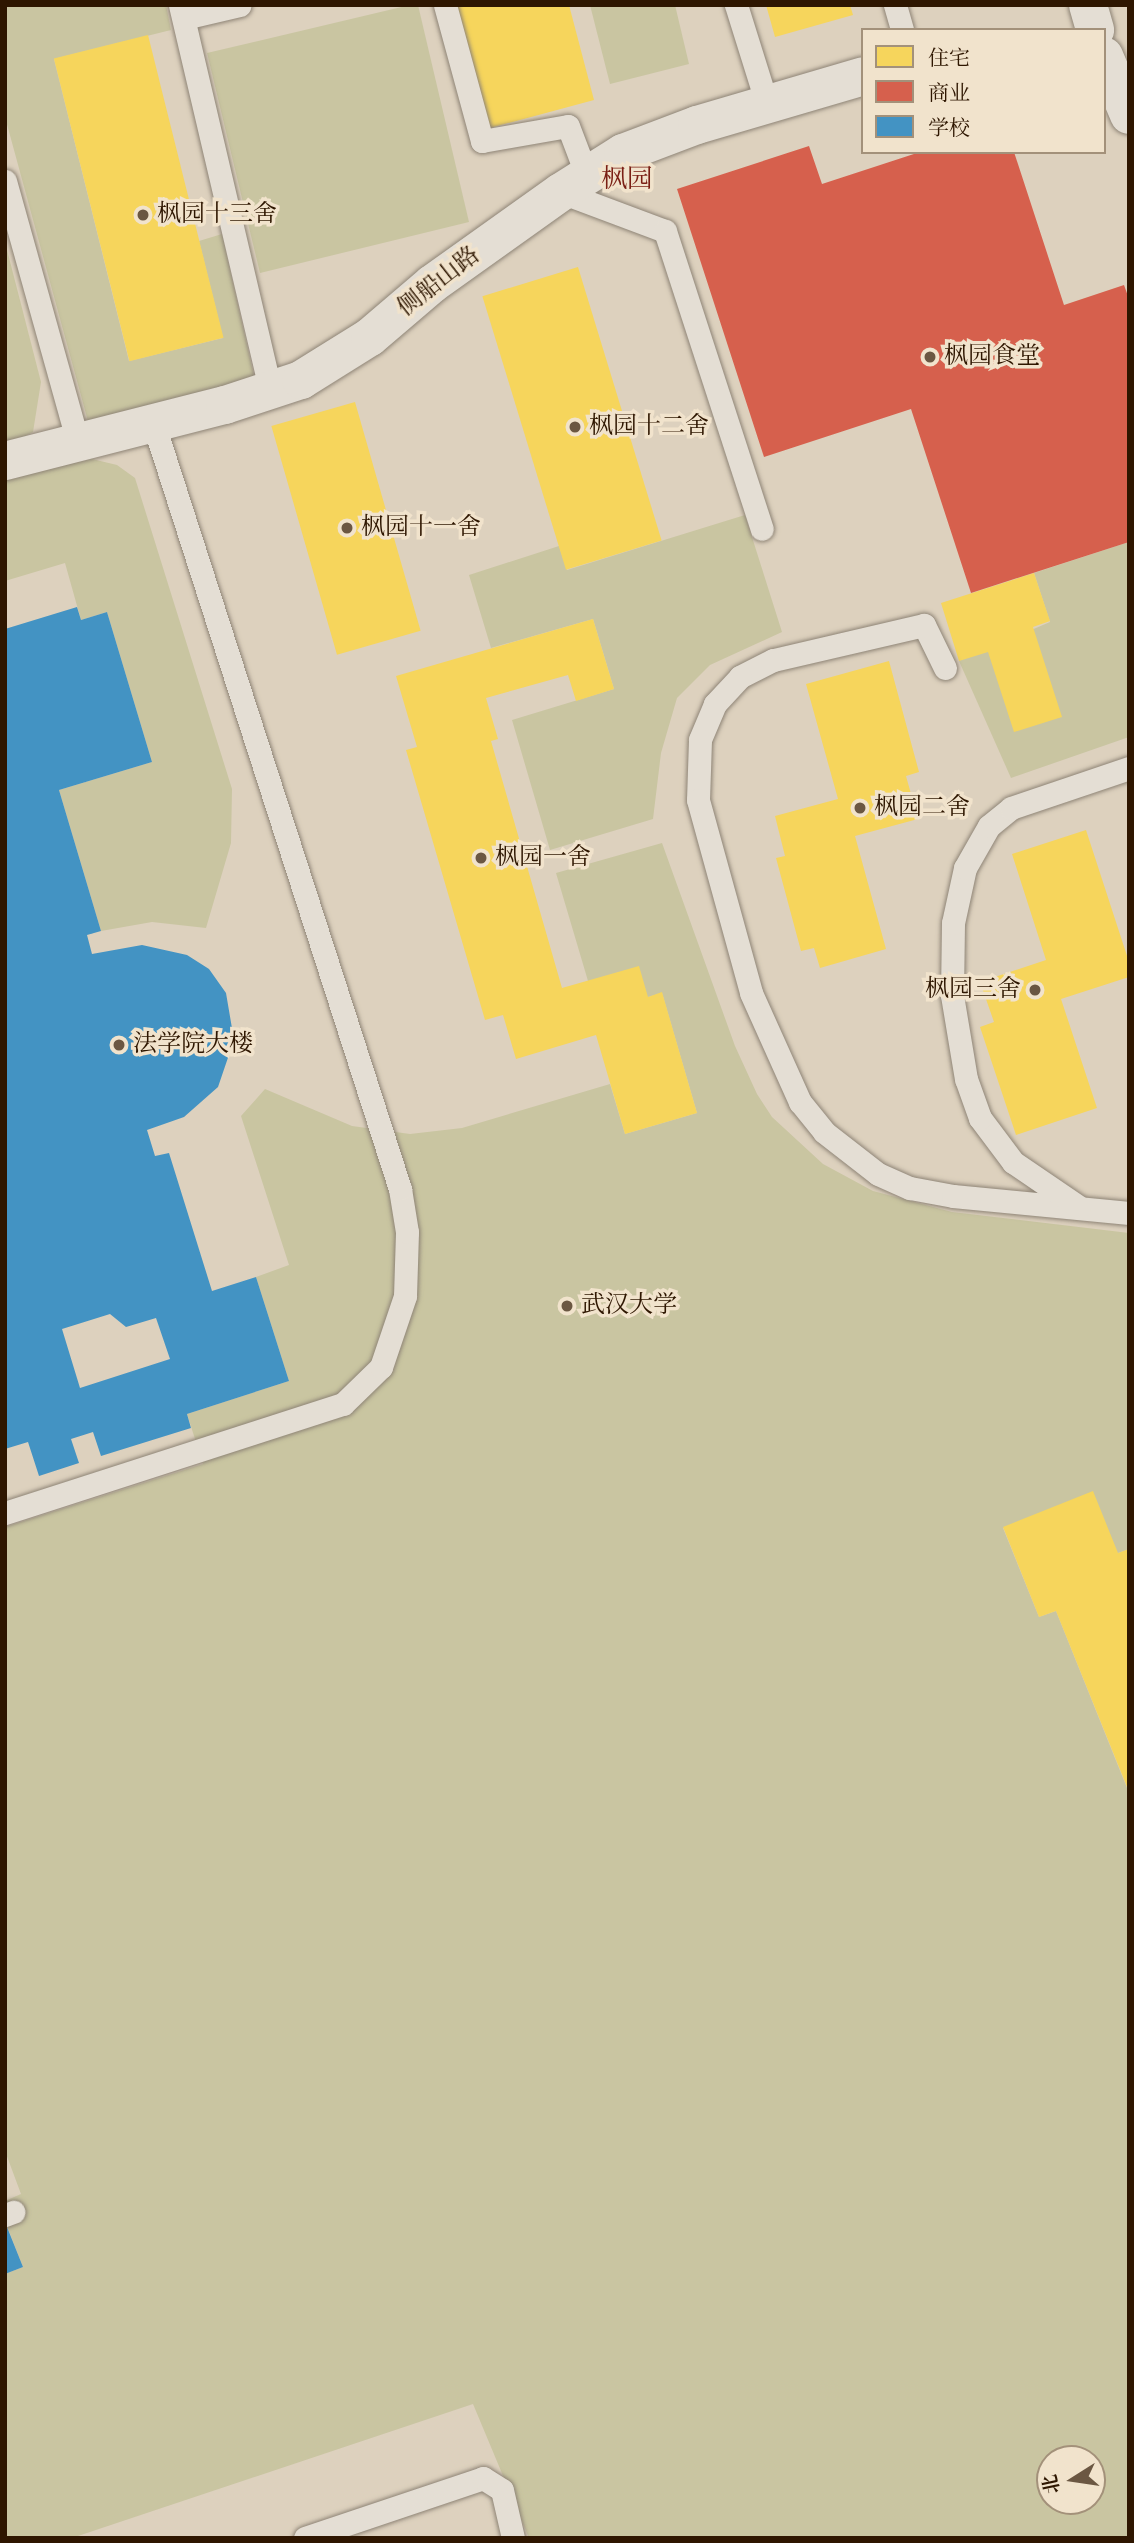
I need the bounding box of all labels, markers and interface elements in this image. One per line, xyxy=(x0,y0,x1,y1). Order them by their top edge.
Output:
legend xyxy=(861,28,1106,154)
text: 住宅 xyxy=(928,46,970,72)
text: 商业 xyxy=(928,81,970,107)
text: 学校 xyxy=(928,116,970,142)
district label: 枫园 xyxy=(601,164,653,196)
place label: 枫园十三舍 xyxy=(157,201,277,229)
marker: 枫园十三舍 xyxy=(135,207,151,223)
street label: 侧船山路 xyxy=(392,241,486,323)
place label: 枫园食堂 xyxy=(944,343,1040,371)
marker: 枫园食堂 xyxy=(922,349,938,365)
place label: 枫园十二舍 xyxy=(589,413,709,441)
marker: 枫园十二舍 xyxy=(567,419,583,435)
place label: 枫园十一舍 xyxy=(361,514,481,542)
marker: 枫园十一舍 xyxy=(339,520,355,536)
place label: 枫园二舍 xyxy=(874,794,970,822)
marker: 枫园二舍 xyxy=(852,800,868,816)
place label: 枫园一舍 xyxy=(495,844,591,872)
marker: 枫园一舍 xyxy=(473,850,489,866)
place label: 枫园三舍 xyxy=(925,976,1021,1004)
marker: 枫园三舍 xyxy=(1027,982,1043,998)
place label: 法学院大楼 xyxy=(133,1031,253,1059)
marker: 法学院大楼 xyxy=(111,1037,127,1053)
place label: 武汉大学 xyxy=(581,1292,677,1320)
marker: 武汉大学 xyxy=(559,1298,575,1314)
north arrow xyxy=(1036,2445,1106,2515)
text: 北 xyxy=(1039,2472,1065,2496)

